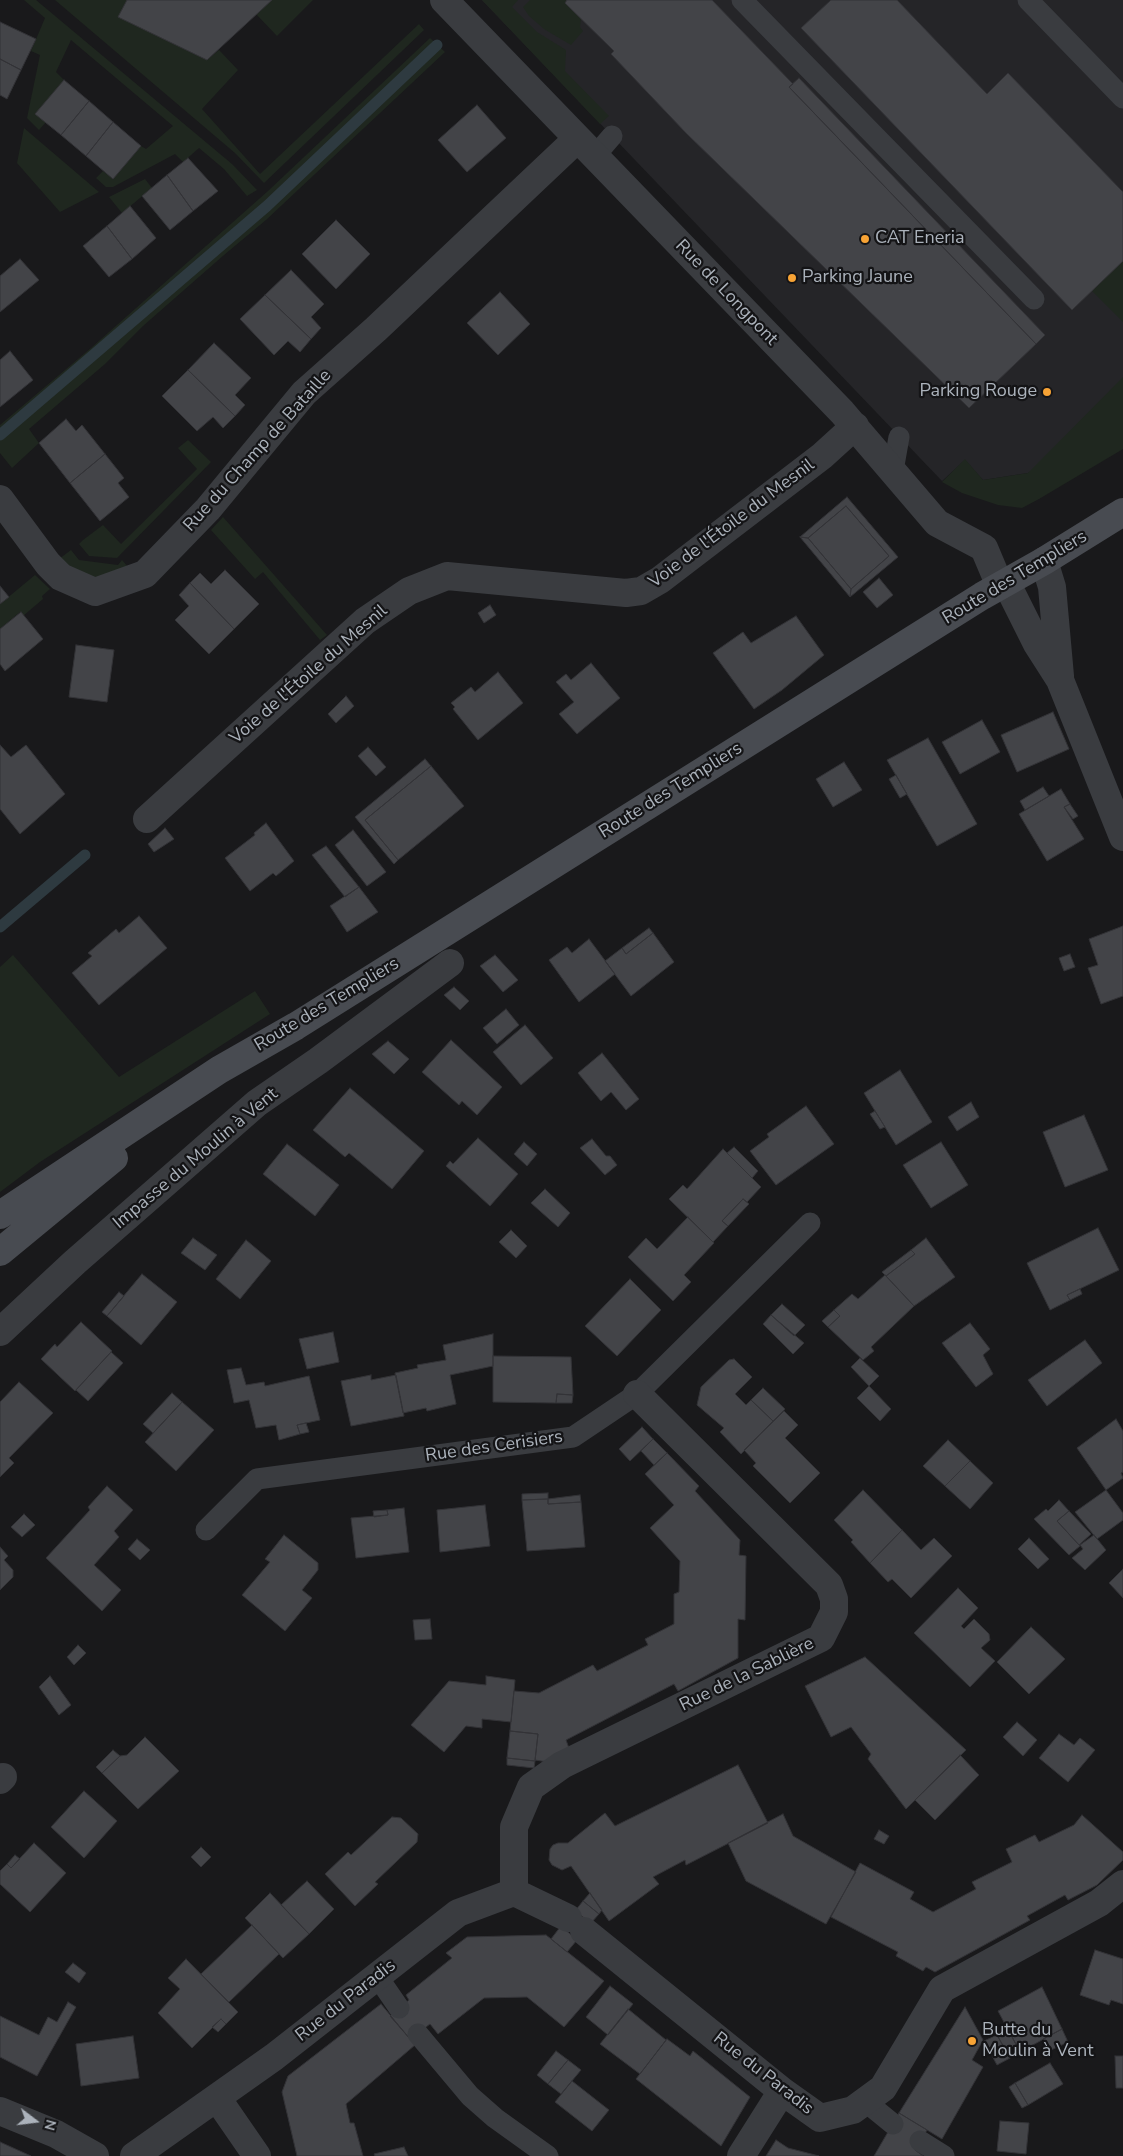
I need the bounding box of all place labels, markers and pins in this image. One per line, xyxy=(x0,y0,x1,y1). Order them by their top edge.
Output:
place label: CAT Eneria xyxy=(875,228,964,250)
marker: CAT Eneria xyxy=(859,233,871,245)
place label: Parking Jaune xyxy=(802,267,913,289)
marker: Parking Jaune xyxy=(786,272,798,284)
place label: Parking Rouge xyxy=(919,381,1037,403)
marker: Parking Rouge xyxy=(1041,386,1053,398)
place label: Butte du Moulin à Vent xyxy=(982,2020,1093,2062)
marker: Butte du Moulin à Vent xyxy=(966,2035,978,2047)

